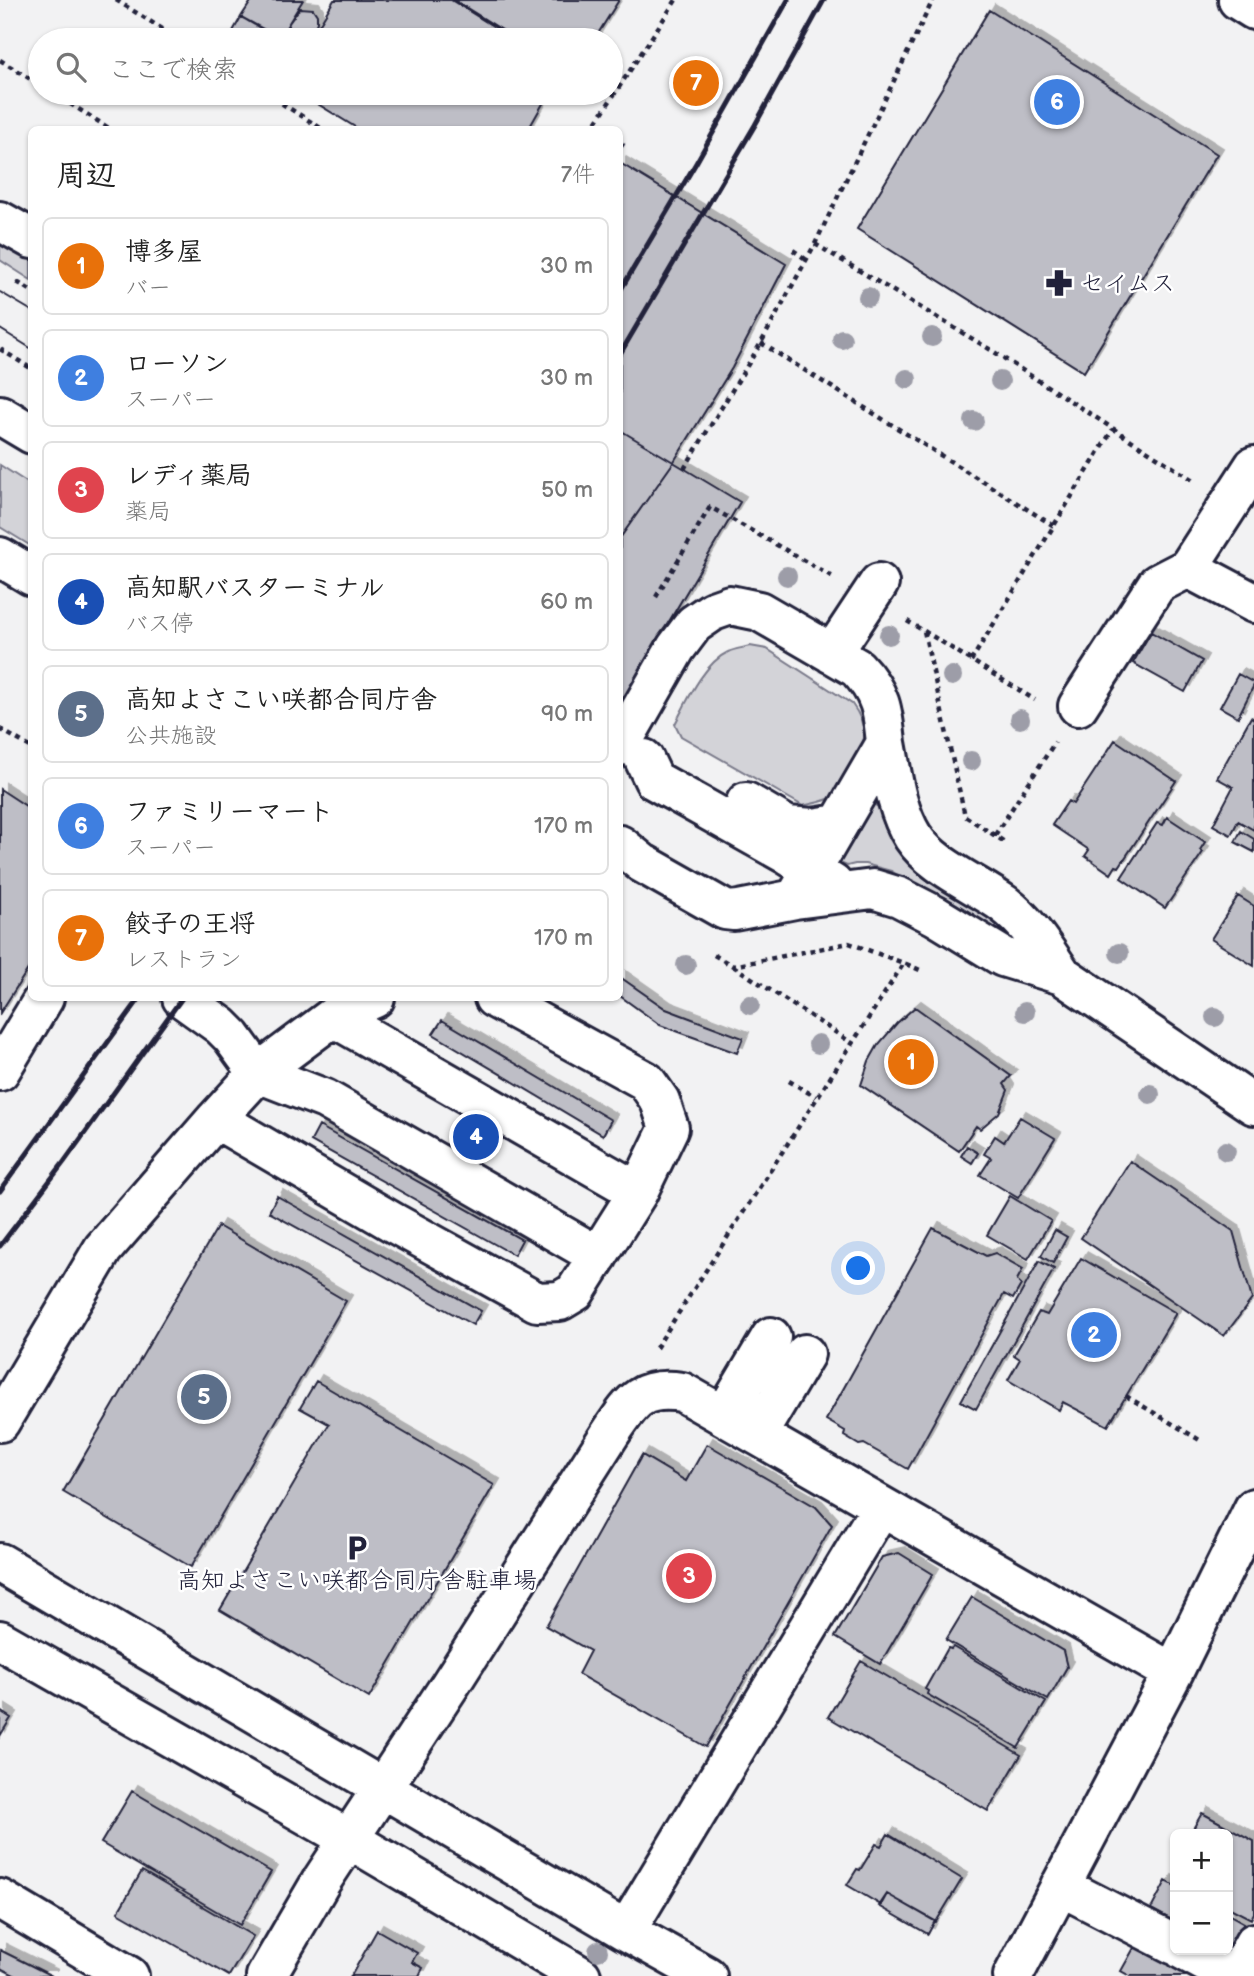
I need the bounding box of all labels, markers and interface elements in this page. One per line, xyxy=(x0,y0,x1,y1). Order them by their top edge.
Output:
search box xyxy=(28,28,623,105)
icon: search xyxy=(52,48,90,86)
text: ここで検索 xyxy=(108,55,238,86)
pin: 7 xyxy=(673,57,719,109)
pin: 6 xyxy=(1034,76,1080,128)
text: 周辺 xyxy=(56,158,116,194)
text: 7件 xyxy=(561,161,595,189)
text: 博多屋 xyxy=(125,237,203,268)
text: 1 xyxy=(76,252,86,280)
text: 30 m xyxy=(540,252,593,280)
pharmacy icon: セイムス xyxy=(1044,268,1074,298)
place label: セイムス xyxy=(1080,269,1175,298)
text: バー xyxy=(125,274,171,302)
text: ローソン xyxy=(125,349,229,380)
text: 2 xyxy=(74,364,88,392)
text: 30 m xyxy=(540,364,593,392)
text: スーパー xyxy=(125,386,216,414)
text: レディ薬局 xyxy=(125,461,252,492)
text: 3 xyxy=(74,476,88,504)
text: 50 m xyxy=(541,476,593,504)
text: 薬局 xyxy=(125,498,171,526)
text: 高知駅バスターミナル xyxy=(125,573,385,604)
text: 4 xyxy=(74,588,88,616)
text: 60 m xyxy=(540,588,593,616)
text: バス停 xyxy=(125,610,194,638)
text: 高知よさこい咲都合同庁舎 xyxy=(125,685,437,716)
text: 5 xyxy=(74,700,88,728)
text: 90 m xyxy=(541,700,593,728)
text: 公共施設 xyxy=(125,722,217,750)
text: ファミリーマート xyxy=(125,797,334,828)
text: 6 xyxy=(74,812,88,840)
text: 170 m xyxy=(534,812,593,840)
text: スーパー xyxy=(125,834,216,862)
text: 餃子の王将 xyxy=(125,909,255,940)
text: 7 xyxy=(75,924,87,952)
text: 170 m xyxy=(534,924,593,952)
text: レストラン xyxy=(125,946,242,974)
pin: 1 xyxy=(888,1036,934,1088)
pin: 4 xyxy=(453,1111,499,1163)
your location xyxy=(841,1251,875,1285)
pin: 2 xyxy=(1071,1309,1117,1361)
pin: 5 xyxy=(181,1371,227,1423)
parking icon: 高知よさこい咲都合同庁舎駐車場 xyxy=(342,1533,372,1563)
pin: 3 xyxy=(666,1550,712,1602)
place label: 高知よさこい咲都合同庁舎駐車場 xyxy=(177,1566,537,1595)
map controls xyxy=(1170,1829,1233,1955)
button: + xyxy=(1170,1829,1233,1892)
button: − xyxy=(1170,1892,1233,1955)

